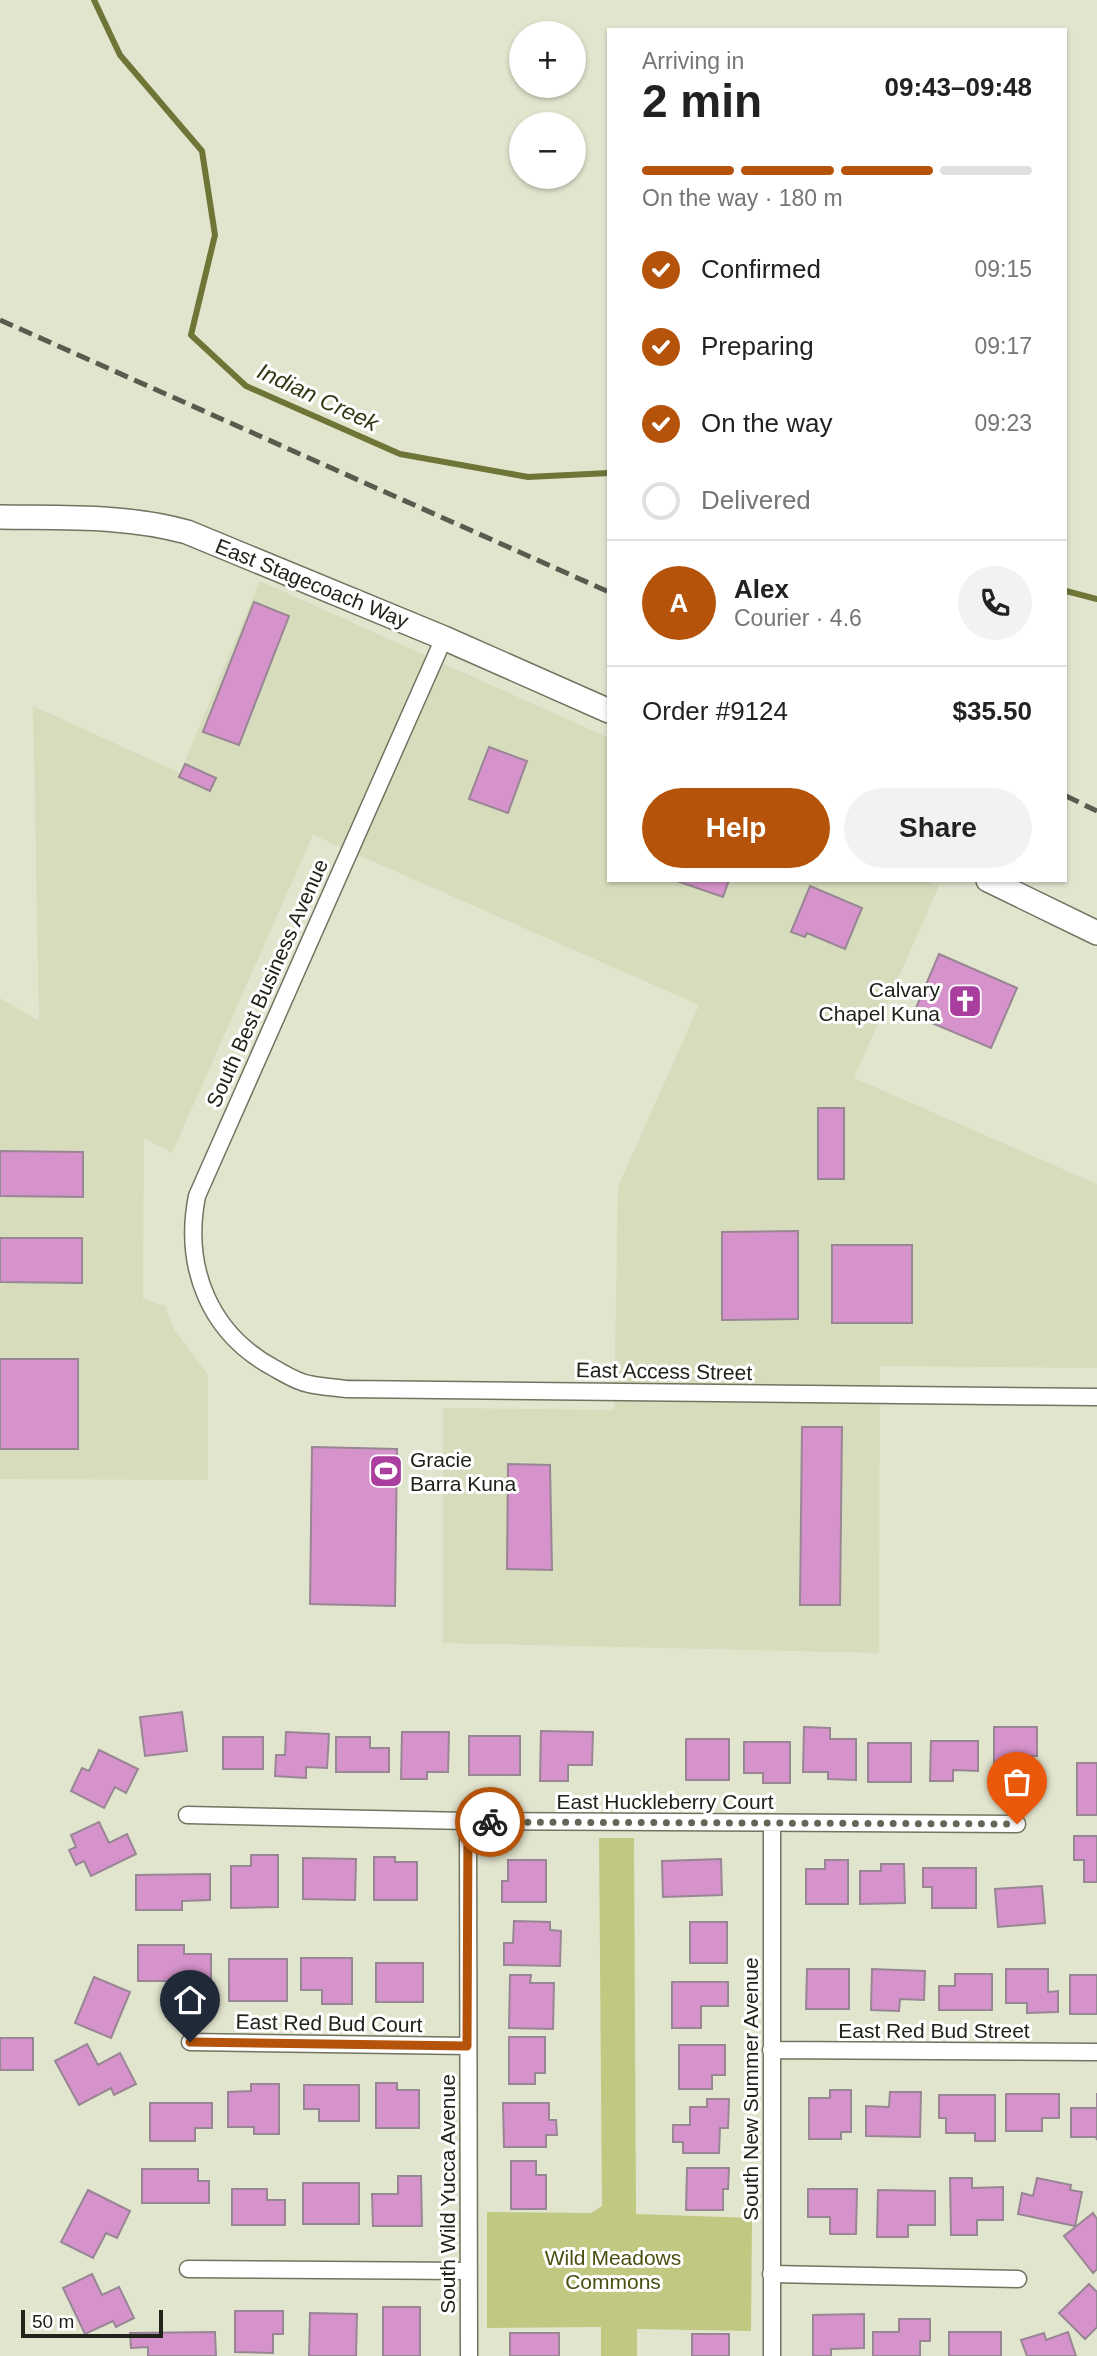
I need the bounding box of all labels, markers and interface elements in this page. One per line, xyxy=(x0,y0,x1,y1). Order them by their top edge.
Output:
map controls xyxy=(509,21,586,189)
button: + xyxy=(509,21,586,98)
text: Arriving in xyxy=(642,48,744,74)
text: 09:43–09:48 xyxy=(885,72,1032,102)
text: 2 min xyxy=(642,75,762,127)
button: − xyxy=(509,112,586,189)
text: On the way · 180 m xyxy=(642,185,843,211)
icon: check xyxy=(642,251,680,289)
text: Confirmed xyxy=(701,254,821,284)
text: 09:15 xyxy=(974,256,1032,282)
icon: check xyxy=(642,328,680,366)
text: Preparing xyxy=(701,331,814,361)
text: 09:17 xyxy=(974,333,1032,359)
water label: Indian Creek xyxy=(253,358,384,437)
icon: check xyxy=(642,405,680,443)
text: On the way xyxy=(701,408,833,438)
text: 09:23 xyxy=(974,410,1032,436)
text: Delivered xyxy=(701,485,811,515)
street label: East Stagecoach Way xyxy=(212,534,412,632)
button: phone xyxy=(958,566,1032,640)
text: Alex xyxy=(734,574,789,604)
text: A xyxy=(670,588,688,618)
text: Courier · 4.6 xyxy=(734,605,862,631)
text: Order #9124 xyxy=(642,696,788,726)
text: $35.50 xyxy=(952,696,1032,726)
button: Help xyxy=(642,788,830,868)
button: Share xyxy=(844,788,1032,868)
street label: South Best Business Avenue xyxy=(202,855,332,1111)
place label: Calvary Chapel Kuna xyxy=(819,978,940,1025)
church icon: Calvary Chapel Kuna xyxy=(946,982,984,1020)
street label: East Access Street xyxy=(576,1358,752,1384)
place label: Gracie Barra Kuna xyxy=(410,1448,517,1495)
sports icon: Gracie Barra Kuna xyxy=(367,1452,405,1490)
pin xyxy=(987,1752,1047,1824)
icon: bag xyxy=(998,1763,1036,1801)
courier xyxy=(455,1787,525,1857)
street label: East Huckleberry Court xyxy=(556,1790,774,1813)
icon: bike xyxy=(471,1803,509,1841)
street label: South New Summer Avenue xyxy=(739,1957,762,2221)
pin xyxy=(160,1970,220,2042)
icon: home xyxy=(171,1981,209,2019)
street label: East Red Bud Court xyxy=(235,2010,423,2036)
street label: East Red Bud Street xyxy=(838,2019,1030,2042)
street label: South Wild Yucca Avenue xyxy=(436,2074,459,2314)
park label: Wild Meadows Commons xyxy=(545,2246,681,2293)
scale bar xyxy=(21,2307,163,2339)
text: 50 m xyxy=(32,2311,74,2332)

